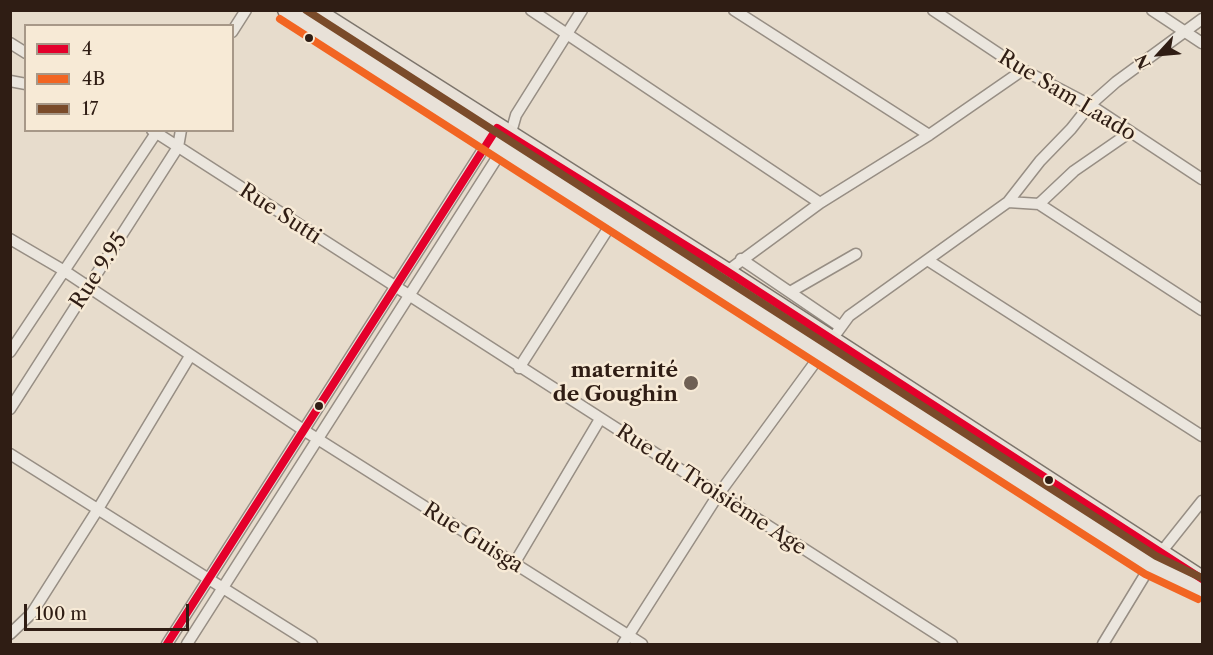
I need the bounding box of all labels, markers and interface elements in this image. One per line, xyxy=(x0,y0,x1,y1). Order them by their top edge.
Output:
legend xyxy=(24,24,234,132)
north arrow xyxy=(1129,24,1189,84)
unlabelled marker xyxy=(303,32,315,44)
text: 4 xyxy=(82,38,92,60)
street label: Rue Sam Laado xyxy=(994,45,1140,147)
text: N xyxy=(1131,51,1155,73)
text: 4B xyxy=(82,68,105,90)
text: 17 xyxy=(82,98,98,120)
street label: Rue Sutti xyxy=(234,178,326,250)
street label: Rue 9.95 xyxy=(65,228,133,314)
place label: maternité de Goughin xyxy=(553,358,678,408)
marker: maternité de Goughin xyxy=(682,374,700,392)
unlabelled marker xyxy=(313,400,325,412)
street label: Rue du Troisième Age xyxy=(611,419,811,561)
unlabelled marker xyxy=(1043,474,1055,486)
street label: Rue Guisga xyxy=(418,497,528,579)
scale bar xyxy=(27,592,192,630)
text: 100 m xyxy=(35,603,87,625)

